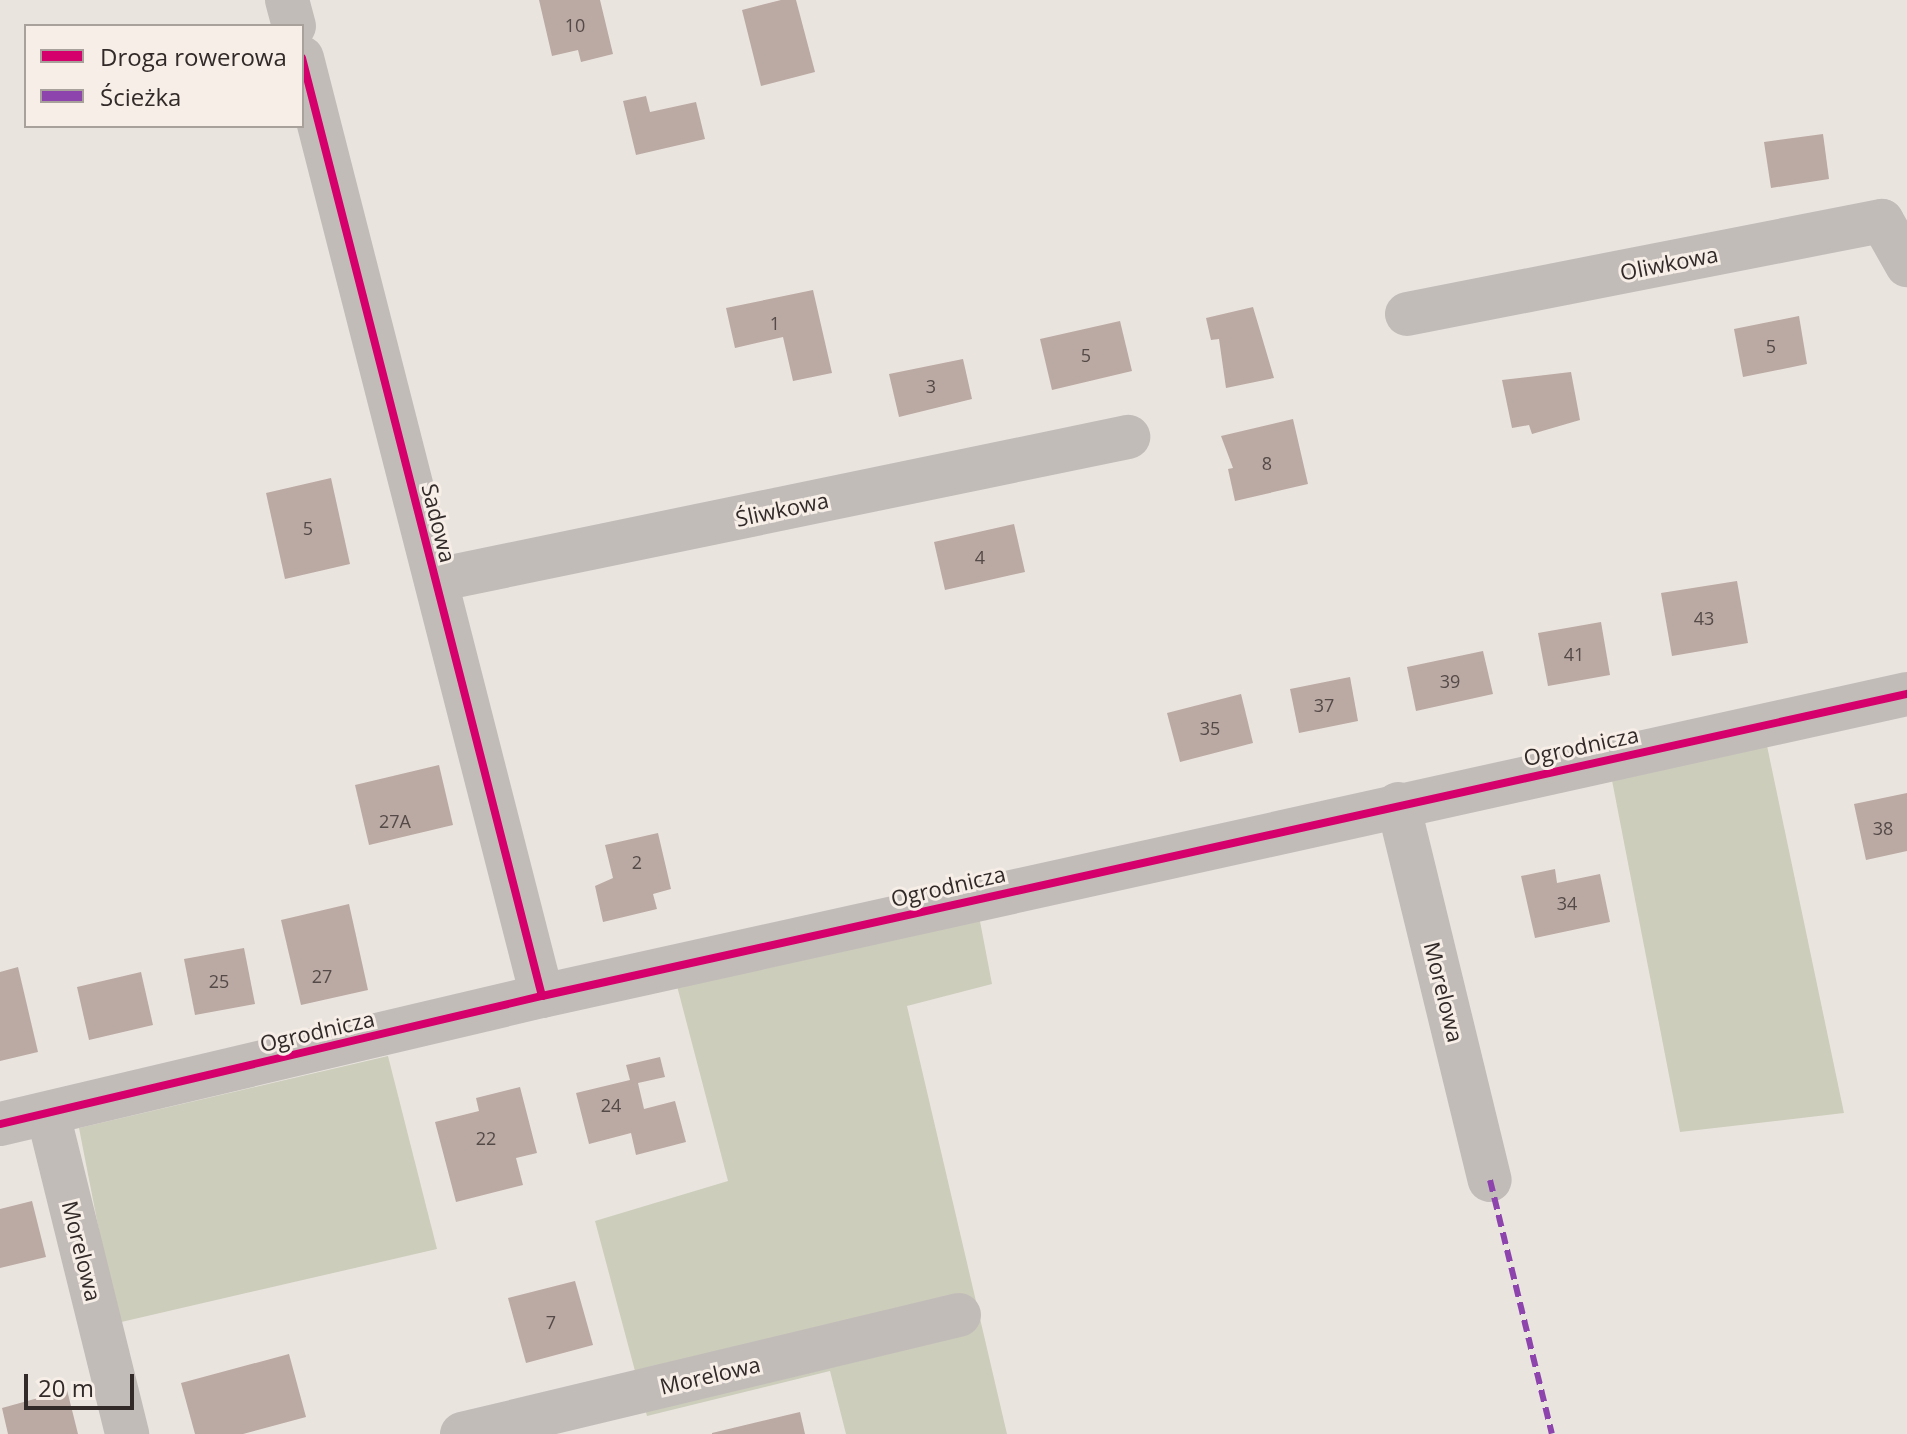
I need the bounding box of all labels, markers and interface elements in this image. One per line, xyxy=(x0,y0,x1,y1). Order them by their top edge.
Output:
house number: 10 xyxy=(565,14,585,36)
legend xyxy=(24,24,304,128)
text: Droga rowerowa xyxy=(100,40,287,73)
text: Ścieżka xyxy=(100,80,181,113)
street label: Oliwkowa xyxy=(1618,241,1720,285)
house number: 1 xyxy=(770,312,780,334)
house number: 5 xyxy=(1766,335,1776,357)
house number: 5 xyxy=(1081,344,1091,366)
house number: 3 xyxy=(926,375,936,397)
house number: 8 xyxy=(1262,452,1272,474)
street label: Sadowa xyxy=(416,481,462,565)
street label: Śliwkowa xyxy=(733,486,831,532)
house number: 5 xyxy=(303,517,313,539)
house number: 4 xyxy=(975,546,985,568)
house number: 43 xyxy=(1694,607,1714,629)
house number: 41 xyxy=(1564,643,1584,665)
house number: 39 xyxy=(1440,670,1460,692)
house number: 37 xyxy=(1314,694,1334,716)
house number: 35 xyxy=(1200,717,1220,739)
street label: Ogrodnicza xyxy=(1521,721,1641,771)
house number: 27A xyxy=(379,810,411,832)
house number: 38 xyxy=(1873,817,1893,839)
house number: 2 xyxy=(632,851,642,873)
street label: Ogrodnicza xyxy=(888,860,1008,912)
house number: 34 xyxy=(1557,892,1577,914)
street label: Morelowa xyxy=(1419,939,1469,1045)
house number: 27 xyxy=(312,965,332,987)
house number: 25 xyxy=(209,970,229,992)
street label: Ogrodnicza xyxy=(257,1005,377,1057)
house number: 24 xyxy=(601,1094,621,1116)
house number: 22 xyxy=(476,1127,496,1149)
street label: Morelowa xyxy=(57,1198,107,1304)
house number: 7 xyxy=(546,1311,556,1333)
street label: Morelowa xyxy=(657,1351,763,1399)
scale bar xyxy=(28,1358,138,1408)
text: 20 m xyxy=(38,1371,94,1404)

